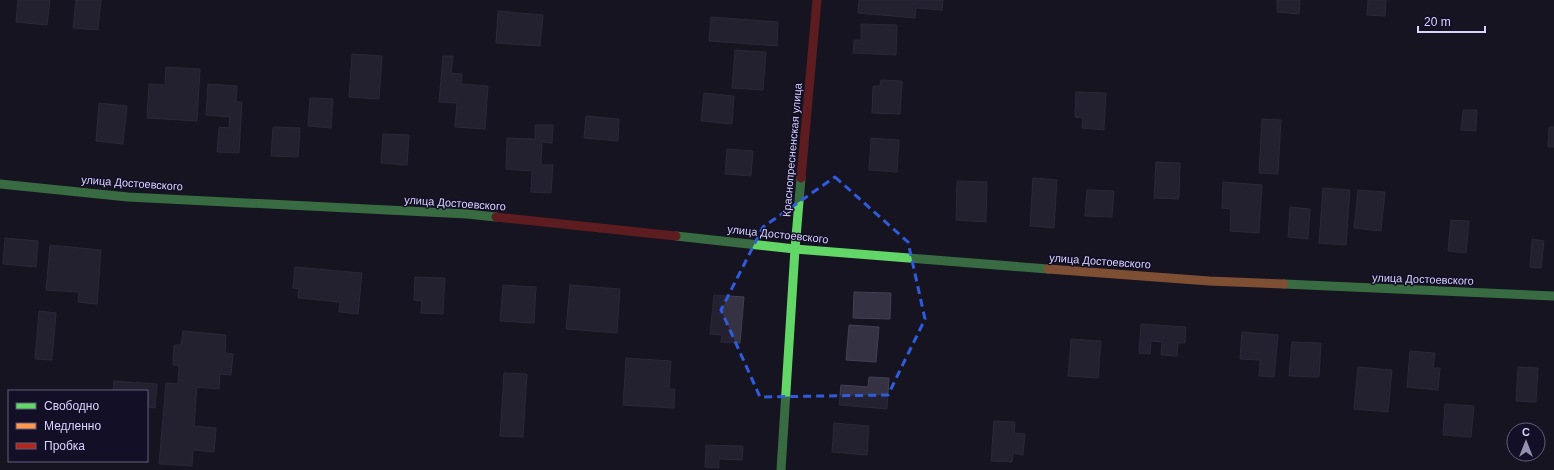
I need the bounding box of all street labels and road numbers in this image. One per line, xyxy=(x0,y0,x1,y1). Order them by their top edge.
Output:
street label: Краснопресненская улица xyxy=(780,82,804,217)
street label: улица Достоевского xyxy=(81,173,183,193)
street label: улица Достоевского xyxy=(404,193,506,213)
street label: улица Достоевского xyxy=(727,223,829,245)
street label: улица Достоевского xyxy=(1049,251,1151,271)
street label: улица Достоевского xyxy=(1372,271,1474,287)

